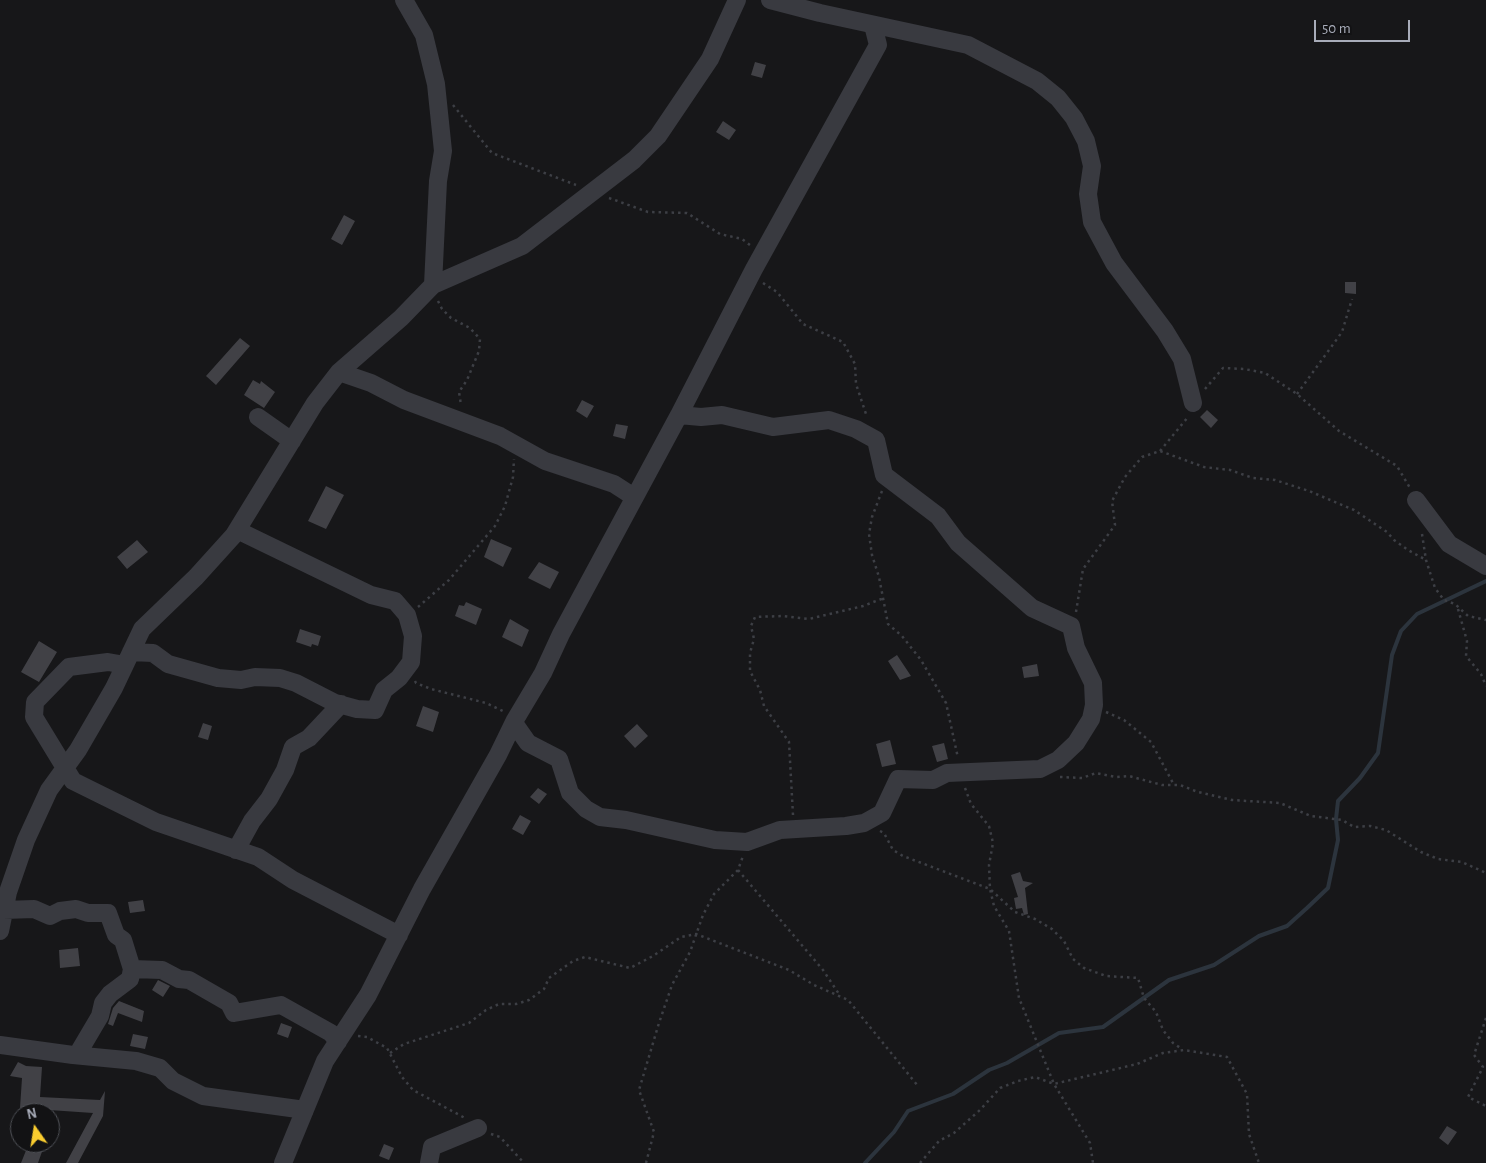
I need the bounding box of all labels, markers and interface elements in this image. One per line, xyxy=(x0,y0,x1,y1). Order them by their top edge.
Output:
scale bar xyxy=(1316,10,1412,42)
text: 50 m xyxy=(1322,21,1351,36)
north arrow xyxy=(10,1103,60,1153)
text: N xyxy=(26,1106,38,1122)

